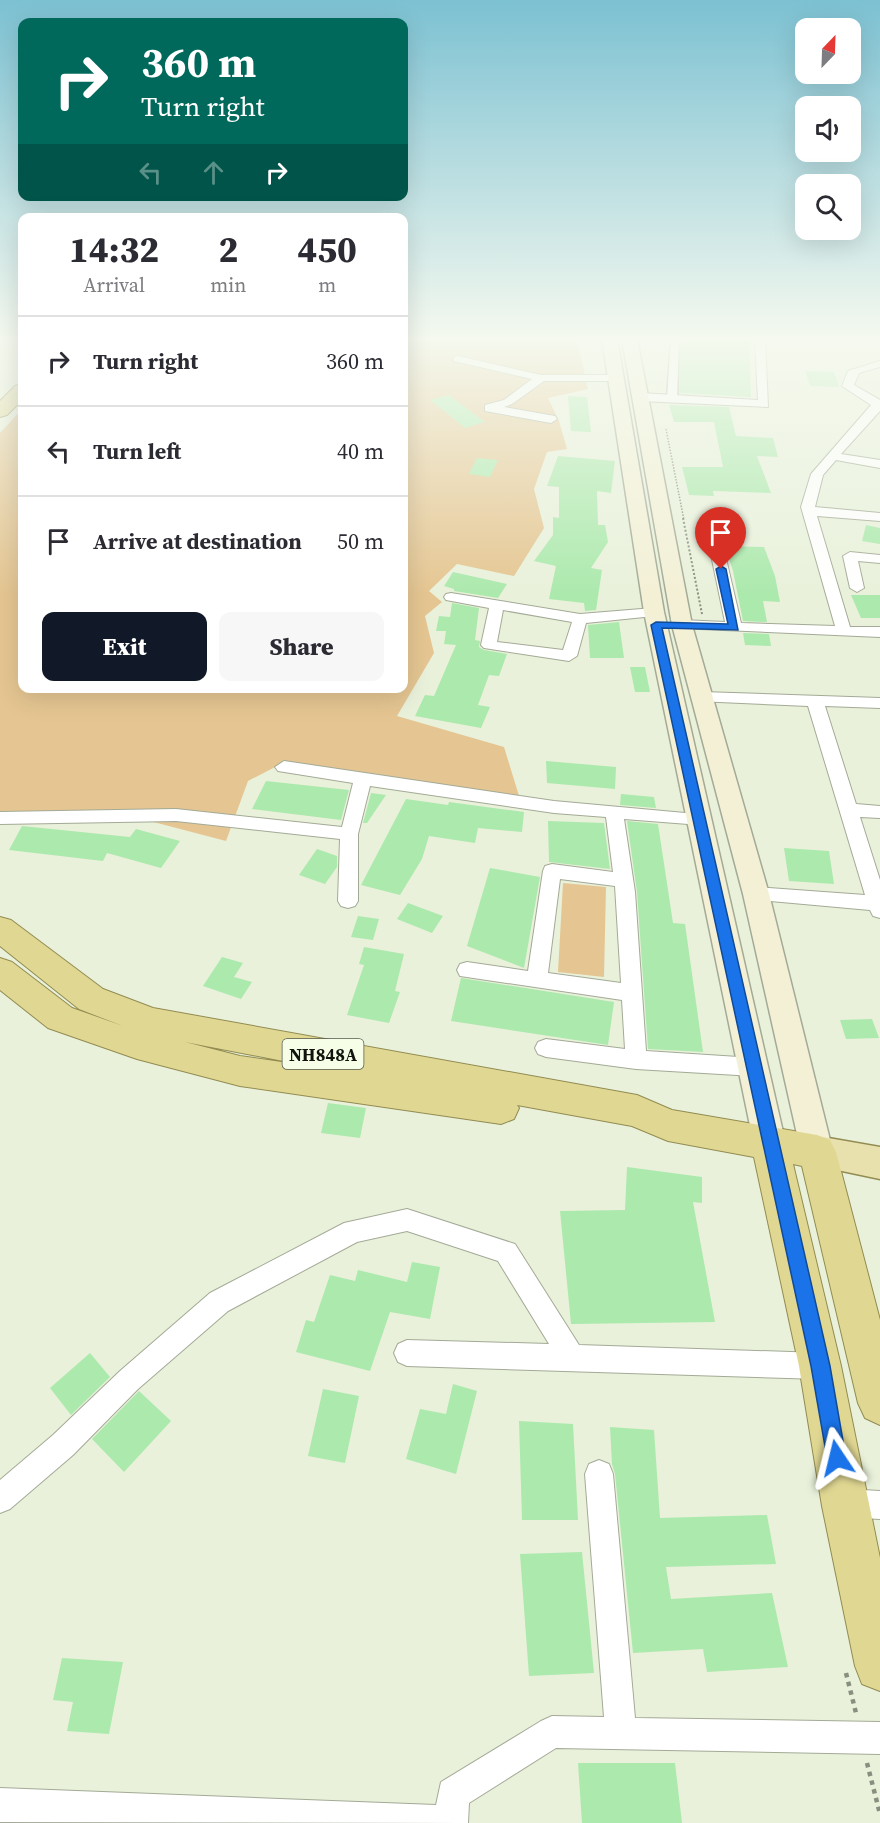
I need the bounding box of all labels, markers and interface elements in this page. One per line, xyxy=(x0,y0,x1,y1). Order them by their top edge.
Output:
north arrow xyxy=(795,18,861,84)
map controls xyxy=(795,18,861,240)
text: 360 m xyxy=(141,33,256,91)
icon: right xyxy=(42,42,120,120)
text: Turn right xyxy=(141,88,265,125)
button: sound xyxy=(795,96,861,162)
icon: left xyxy=(134,156,167,189)
icon: ahead xyxy=(197,156,230,189)
icon: right xyxy=(260,156,293,189)
button: search xyxy=(795,174,861,240)
text: 14:32 xyxy=(69,225,159,274)
text: 2 xyxy=(218,225,238,274)
text: 450 xyxy=(297,225,357,274)
text: Arrival xyxy=(83,271,145,299)
text: min xyxy=(210,271,246,299)
text: m xyxy=(318,271,336,299)
icon: right xyxy=(42,345,75,378)
text: Turn right xyxy=(93,346,198,376)
text: 360 m xyxy=(326,346,384,376)
icon: left xyxy=(42,435,75,468)
text: Turn left xyxy=(93,436,181,466)
text: 40 m xyxy=(337,436,384,466)
pin xyxy=(695,507,746,569)
icon: arrive xyxy=(704,516,737,549)
icon: arrive xyxy=(42,525,75,558)
text: Arrive at destination xyxy=(93,526,302,556)
text: 50 m xyxy=(337,526,384,556)
button: Exit xyxy=(42,612,207,681)
button: Share xyxy=(219,612,384,681)
road number: NH848A xyxy=(282,1039,364,1069)
position arrow xyxy=(805,1426,869,1490)

